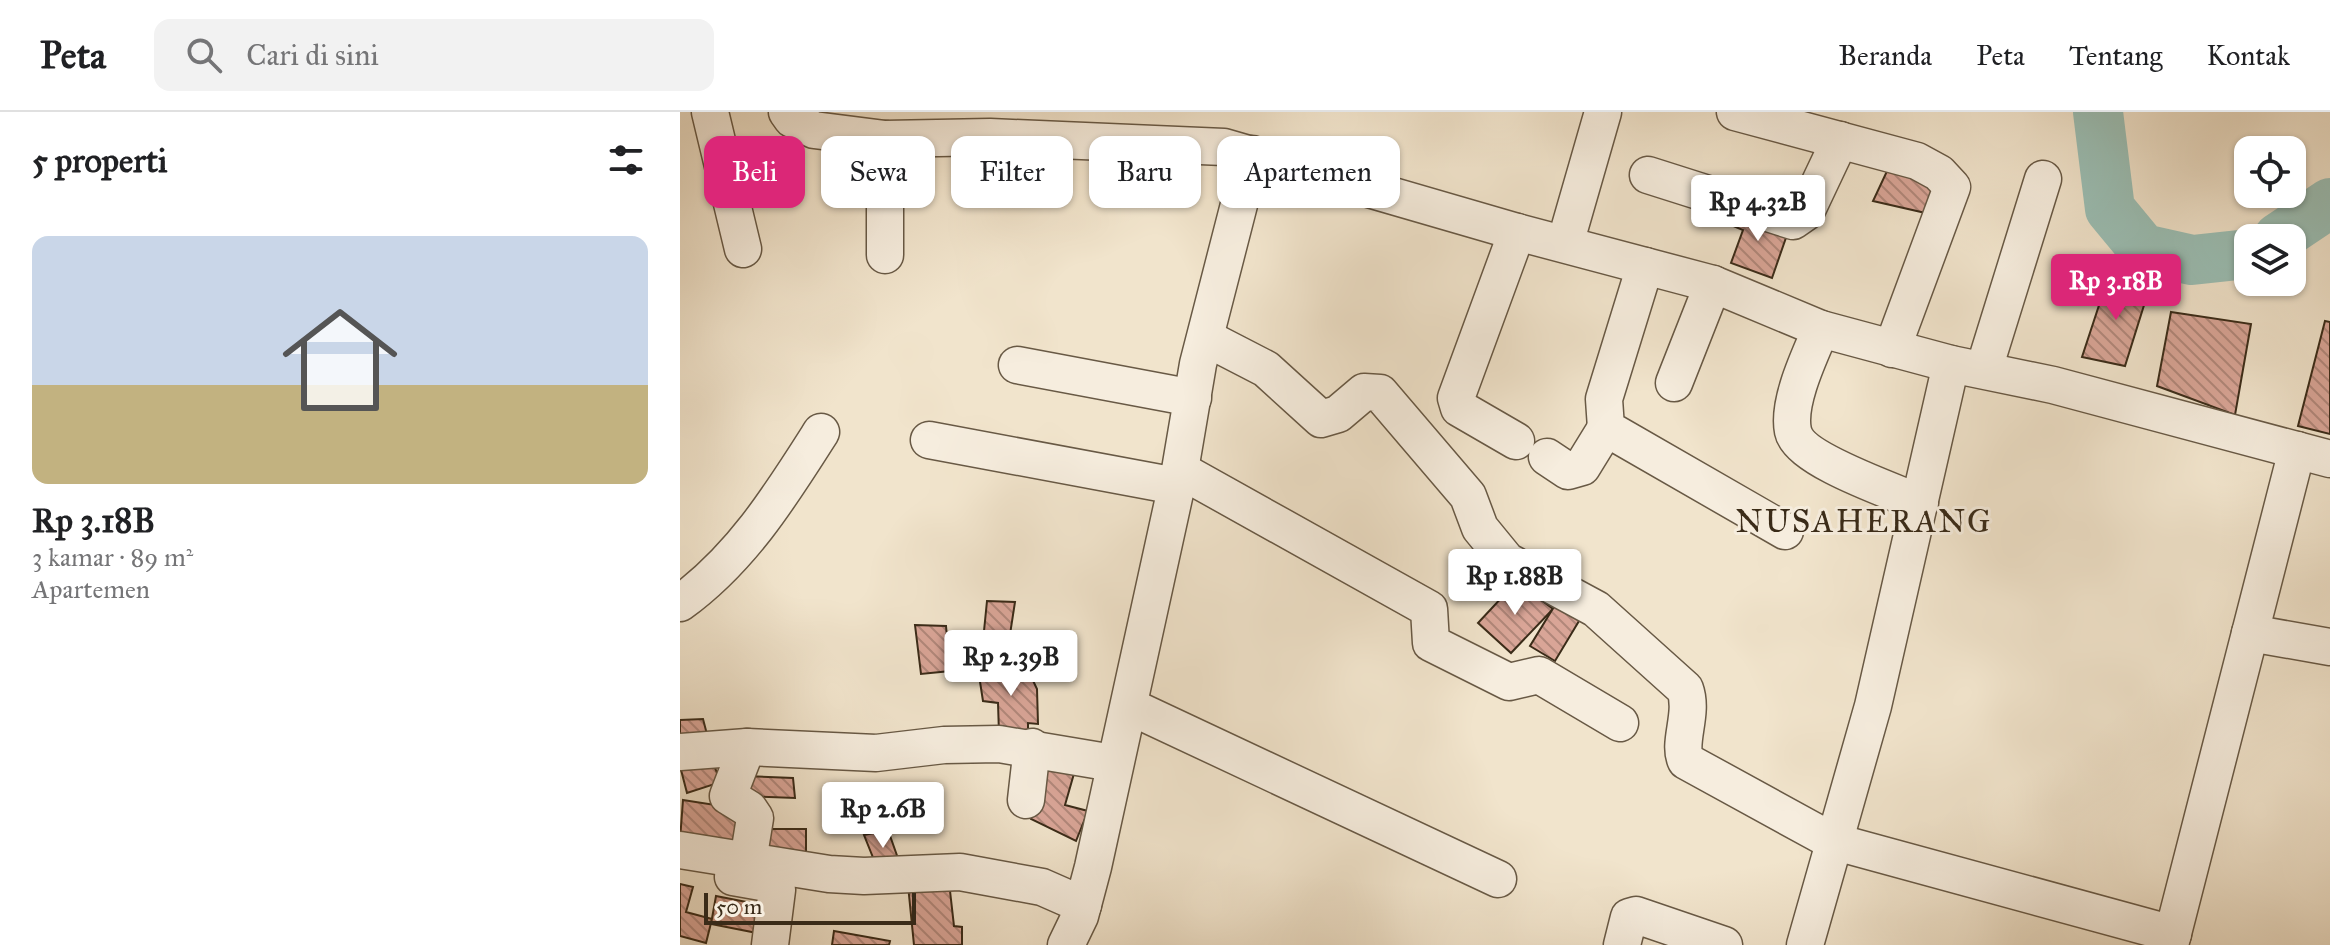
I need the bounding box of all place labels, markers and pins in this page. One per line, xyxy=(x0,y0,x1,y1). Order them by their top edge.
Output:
pin: Rp 4.32B xyxy=(1675,175,1841,243)
pin: Rp 3.18B xyxy=(2033,254,2199,322)
pin: Rp 1.88B xyxy=(1432,549,1598,617)
pin: Rp 2.39B xyxy=(928,630,1094,698)
pin: Rp 2.6B xyxy=(809,782,957,850)

